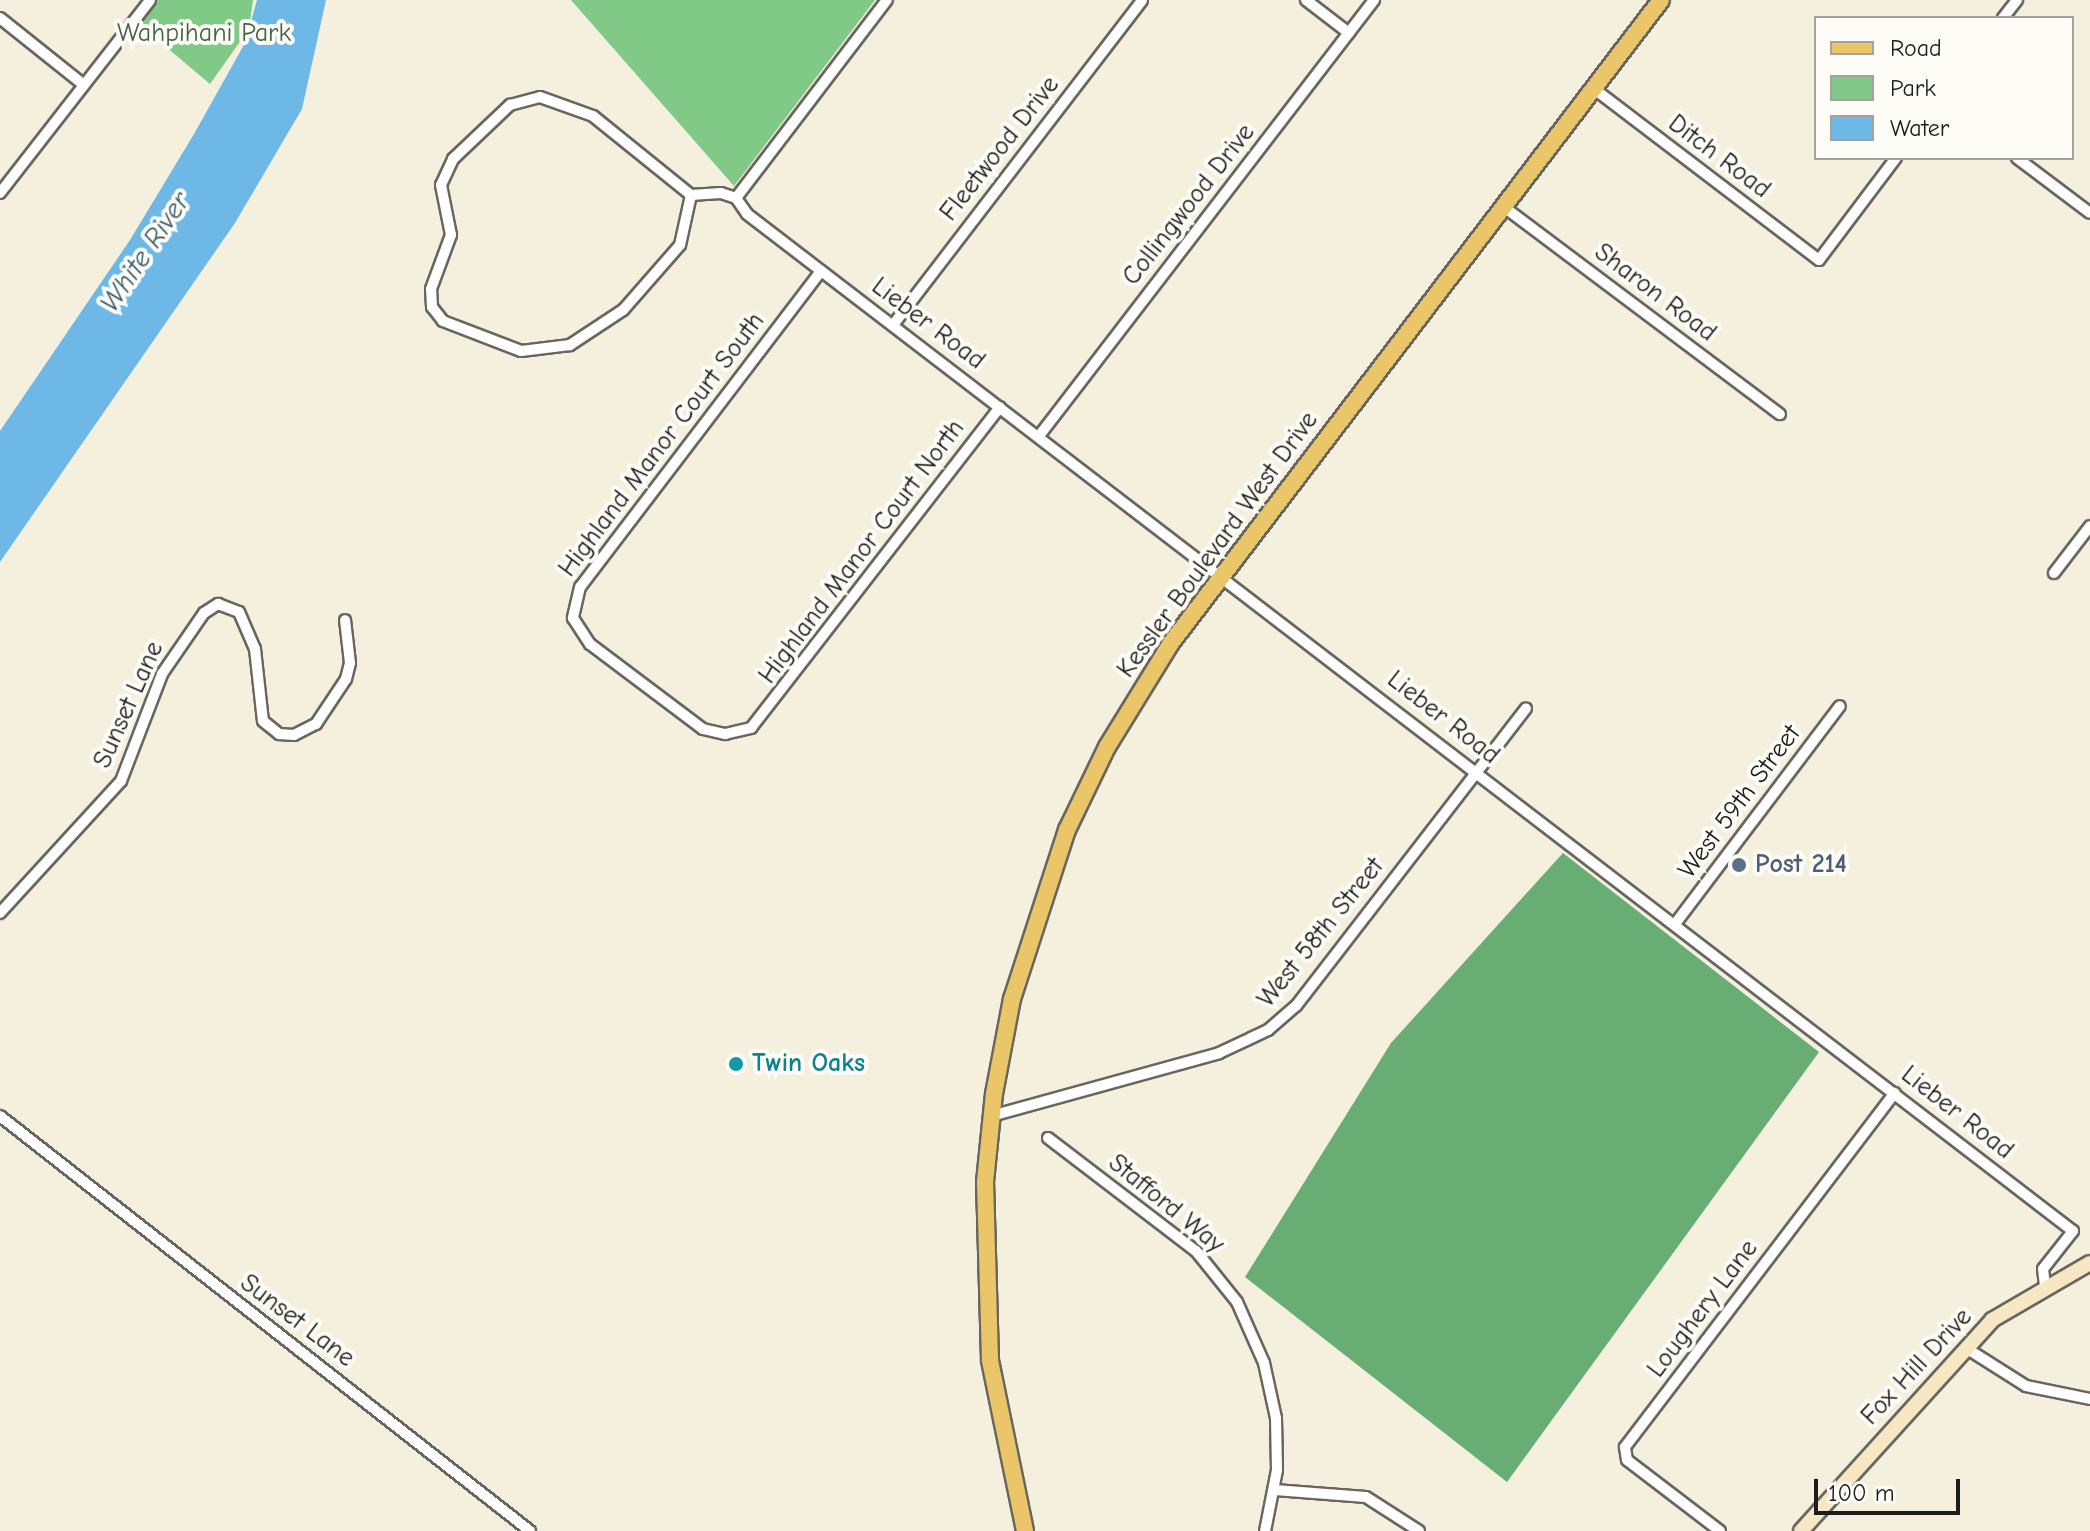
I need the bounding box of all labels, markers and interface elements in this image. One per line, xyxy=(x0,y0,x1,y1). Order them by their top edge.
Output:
legend xyxy=(1814,16,2074,160)
park label: Wahpihani Park xyxy=(117,18,291,50)
text: Road xyxy=(1890,34,1942,62)
street label: Fleetwood Drive xyxy=(934,70,1066,228)
text: Park xyxy=(1890,74,1936,102)
street label: Ditch Road xyxy=(1662,108,1776,206)
text: Water xyxy=(1890,114,1949,142)
street label: Collingwood Drive xyxy=(1116,118,1262,292)
water label: White River xyxy=(93,186,197,318)
street label: Sharon Road xyxy=(1588,237,1722,349)
street label: Lieber Road xyxy=(865,271,991,377)
street label: Highland Manor Court South xyxy=(552,307,772,583)
street label: Kessler Boulevard West Drive xyxy=(1111,406,1325,684)
street label: Highland Manor Court North xyxy=(752,414,972,690)
street label: Sunset Lane xyxy=(87,637,171,773)
street label: Lieber Road xyxy=(1381,664,1505,772)
street label: West 59th Street xyxy=(1672,719,1808,885)
place label: Post 214 xyxy=(1755,849,1847,881)
street label: West 58th Street xyxy=(1251,852,1391,1014)
marker: Post 214 xyxy=(1730,856,1748,874)
place label: Twin Oaks xyxy=(752,1048,865,1080)
marker: Twin Oaks xyxy=(727,1055,745,1073)
street label: Lieber Road xyxy=(1895,1059,2019,1167)
street label: Stafford Way xyxy=(1102,1148,1230,1260)
street label: Loughery Lane xyxy=(1641,1234,1765,1384)
street label: Sunset Lane xyxy=(234,1268,360,1374)
street label: Fox Hill Drive xyxy=(1855,1302,1979,1432)
scale bar xyxy=(1818,1463,1964,1513)
text: 100 m xyxy=(1828,1479,1895,1507)

